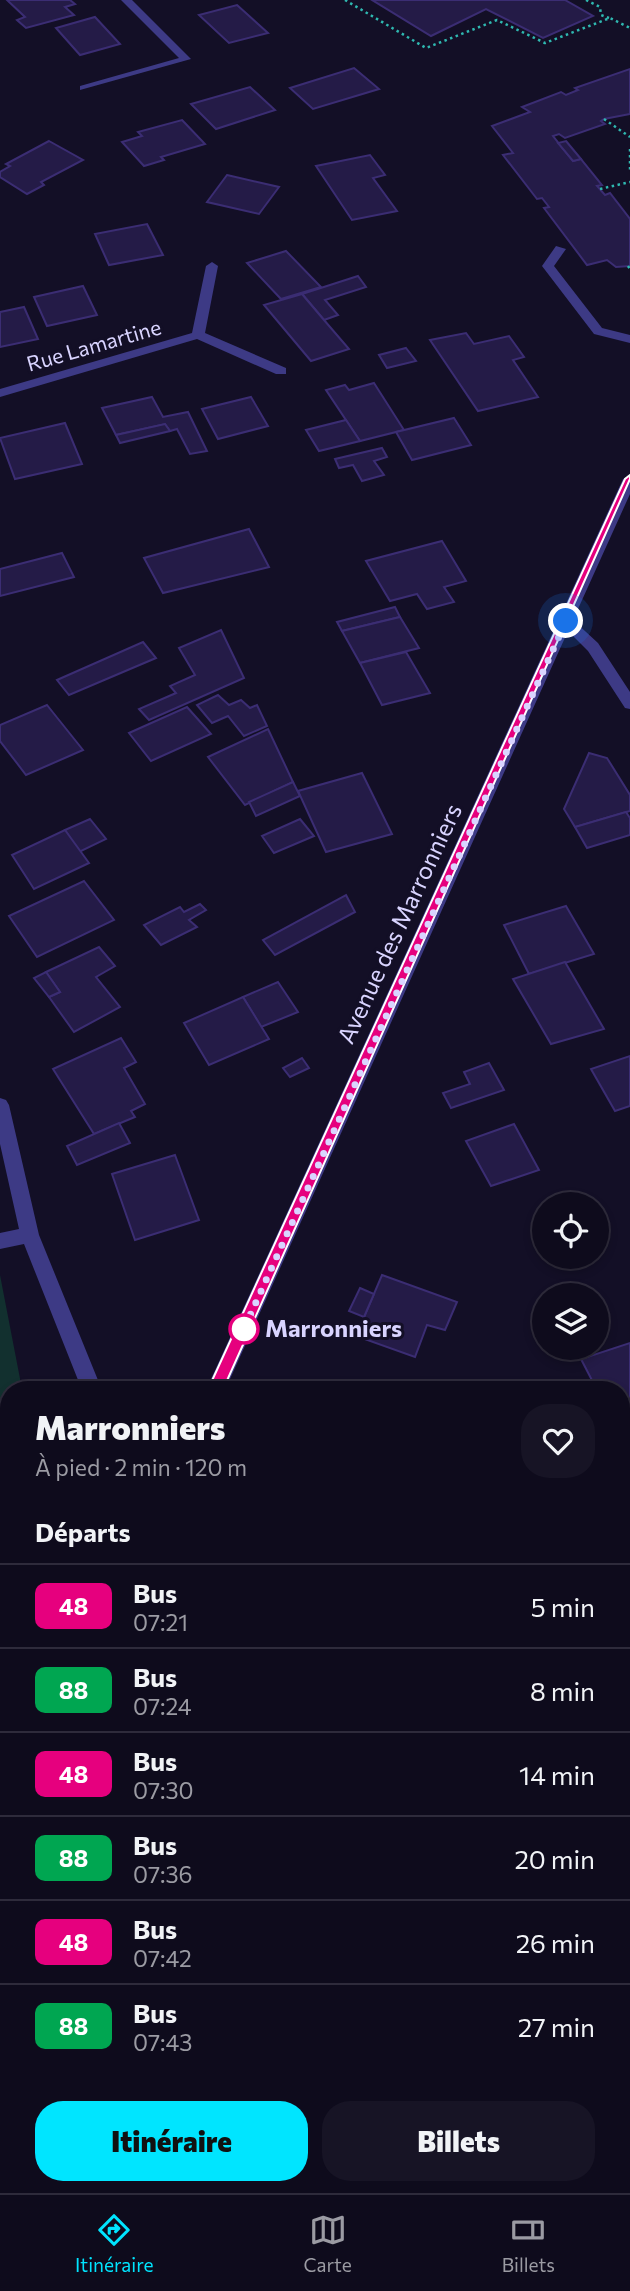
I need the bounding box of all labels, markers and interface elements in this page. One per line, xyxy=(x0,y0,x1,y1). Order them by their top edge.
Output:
street label: Rue Lamartine xyxy=(24,313,164,376)
your location xyxy=(548,603,583,638)
street label: Avenue des Marronniers xyxy=(330,799,467,1048)
map controls xyxy=(532,1192,609,1360)
button: locate xyxy=(532,1192,609,1269)
button: layers xyxy=(532,1283,609,1360)
place label: Marronniers xyxy=(265,1313,402,1342)
marker: Marronniers xyxy=(229,1314,259,1344)
button: heart xyxy=(521,1404,595,1478)
text: Marronniers xyxy=(35,1406,225,1447)
text: À pied · 2 min · 120 m xyxy=(35,1453,247,1481)
text: Départs xyxy=(35,1516,131,1547)
text: Bus xyxy=(133,1577,177,1608)
text: 48 xyxy=(59,1591,88,1620)
text: 5 min xyxy=(531,1591,595,1622)
text: 07:21 xyxy=(133,1608,188,1636)
text: Bus xyxy=(133,1661,177,1692)
text: 88 xyxy=(59,1675,88,1704)
text: 8 min xyxy=(530,1675,595,1706)
text: 07:24 xyxy=(133,1692,192,1720)
text: Bus xyxy=(133,1745,177,1776)
text: 48 xyxy=(59,1759,88,1788)
text: 14 min xyxy=(519,1759,595,1790)
text: 07:30 xyxy=(133,1776,194,1804)
text: Bus xyxy=(133,1829,177,1860)
text: 88 xyxy=(59,1843,88,1872)
text: 20 min xyxy=(514,1843,595,1874)
text: 07:36 xyxy=(133,1860,193,1888)
text: Bus xyxy=(133,1913,177,1944)
text: 48 xyxy=(59,1927,88,1956)
text: 26 min xyxy=(516,1927,595,1958)
text: 07:42 xyxy=(133,1944,192,1972)
text: Bus xyxy=(133,1997,177,2028)
text: 88 xyxy=(59,2011,88,2040)
text: 27 min xyxy=(518,2011,595,2042)
text: 07:43 xyxy=(133,2028,192,2056)
button: Itinéraire xyxy=(35,2101,308,2181)
button: Billets xyxy=(322,2101,595,2181)
tab: Itinéraire xyxy=(75,2211,153,2276)
tab: Carte xyxy=(304,2211,352,2276)
tab: Billets xyxy=(502,2211,555,2276)

